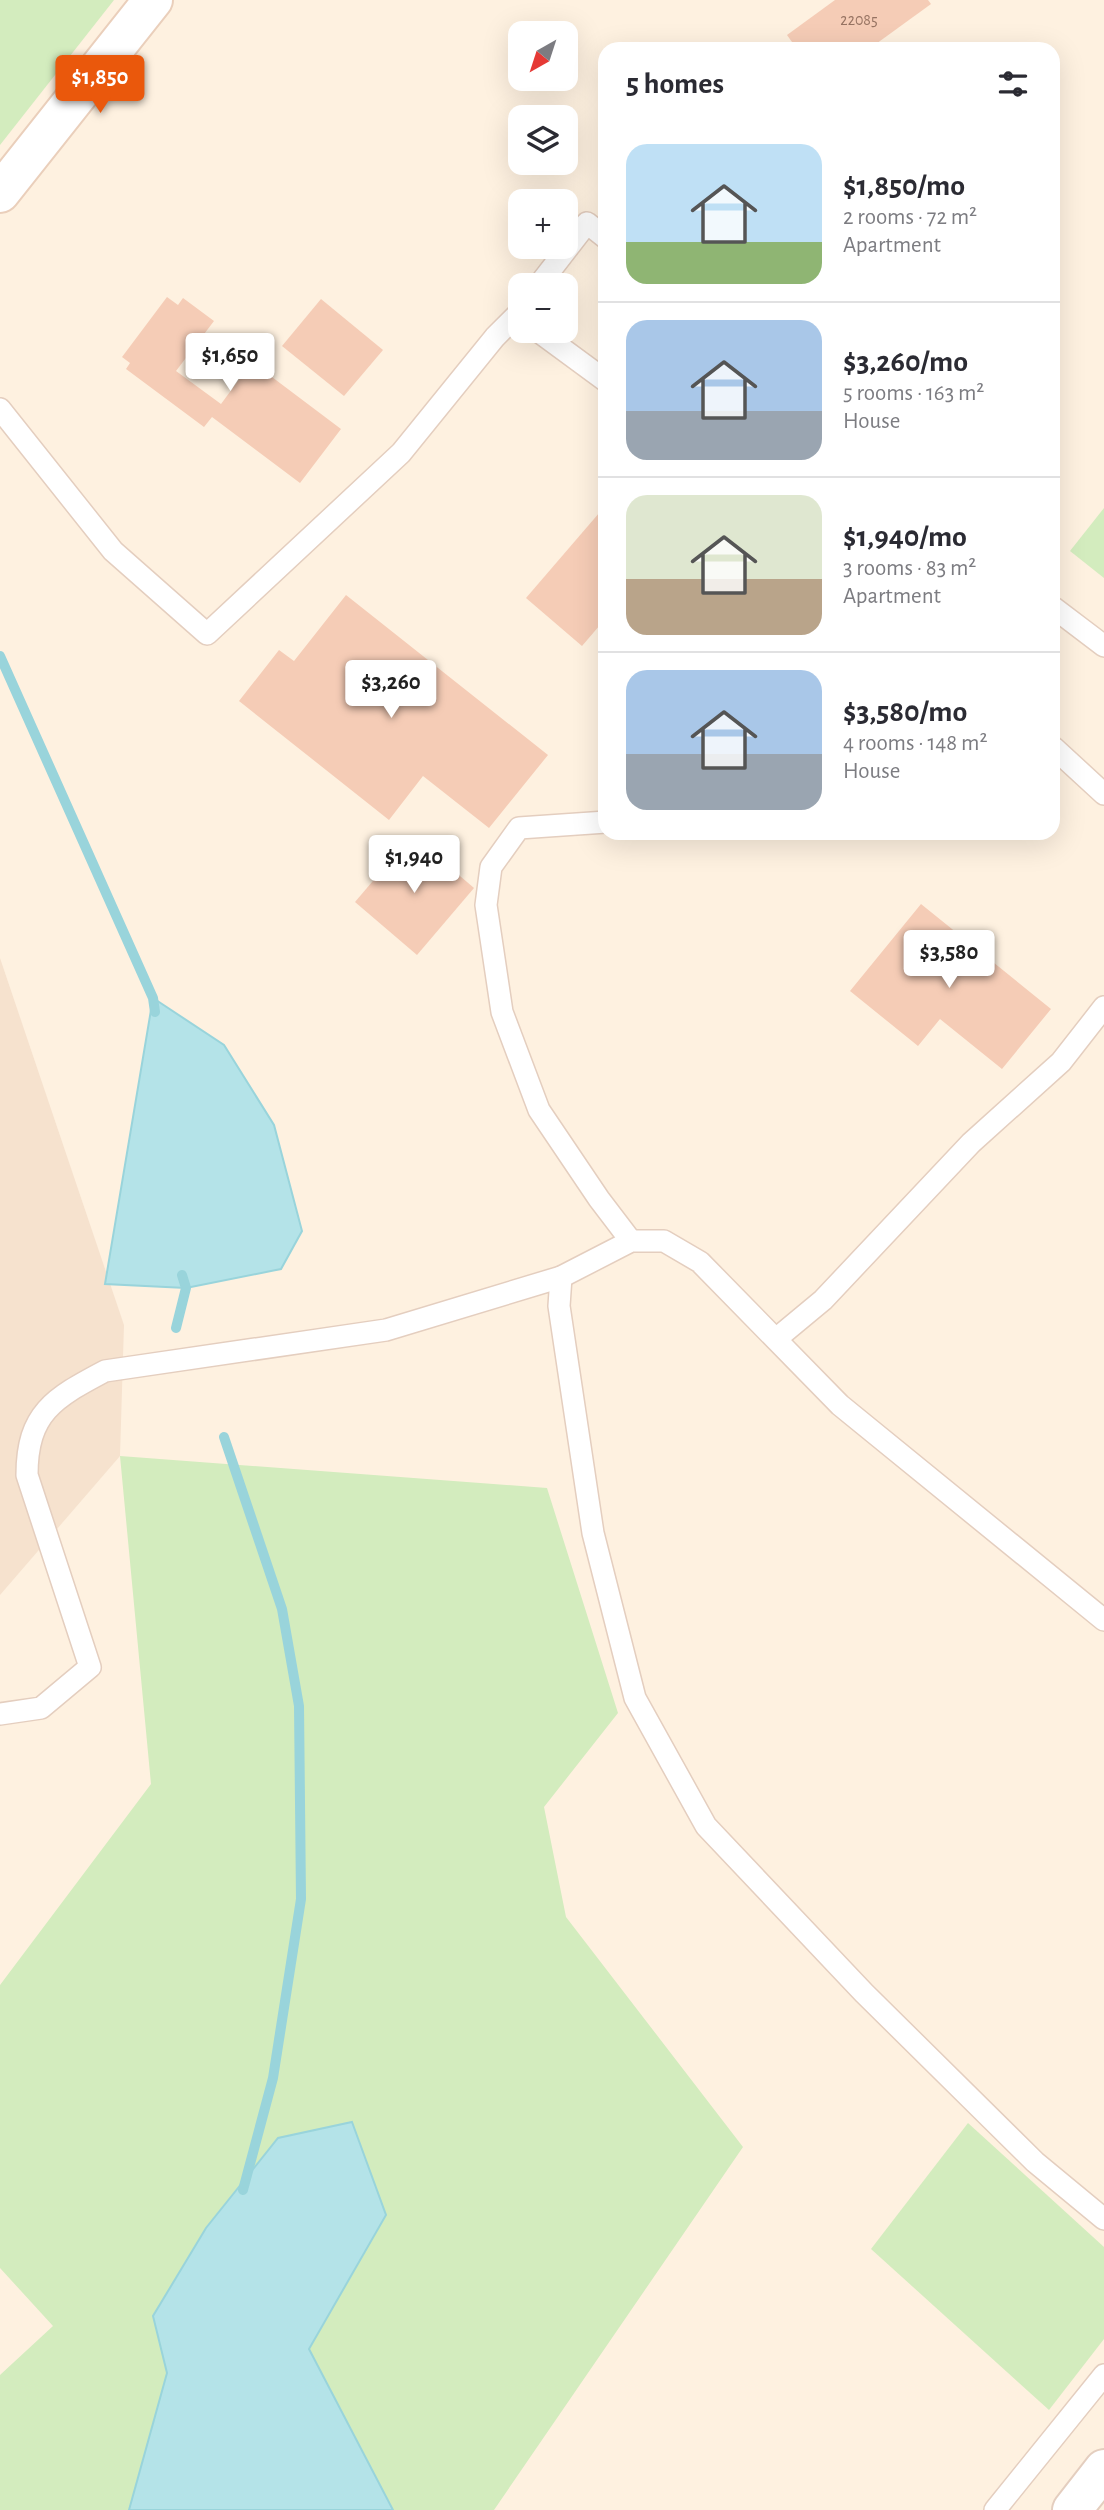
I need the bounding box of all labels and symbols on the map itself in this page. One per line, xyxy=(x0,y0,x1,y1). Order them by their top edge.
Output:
house number: 22085 xyxy=(840,12,878,28)
north arrow xyxy=(508,21,578,91)
pin: $1,850 xyxy=(43,55,157,115)
pin: $1,650 xyxy=(173,334,287,393)
pin: $3,260 xyxy=(334,660,448,720)
pin: $1,940 xyxy=(357,836,471,895)
pin: $3,580 xyxy=(892,930,1006,990)

